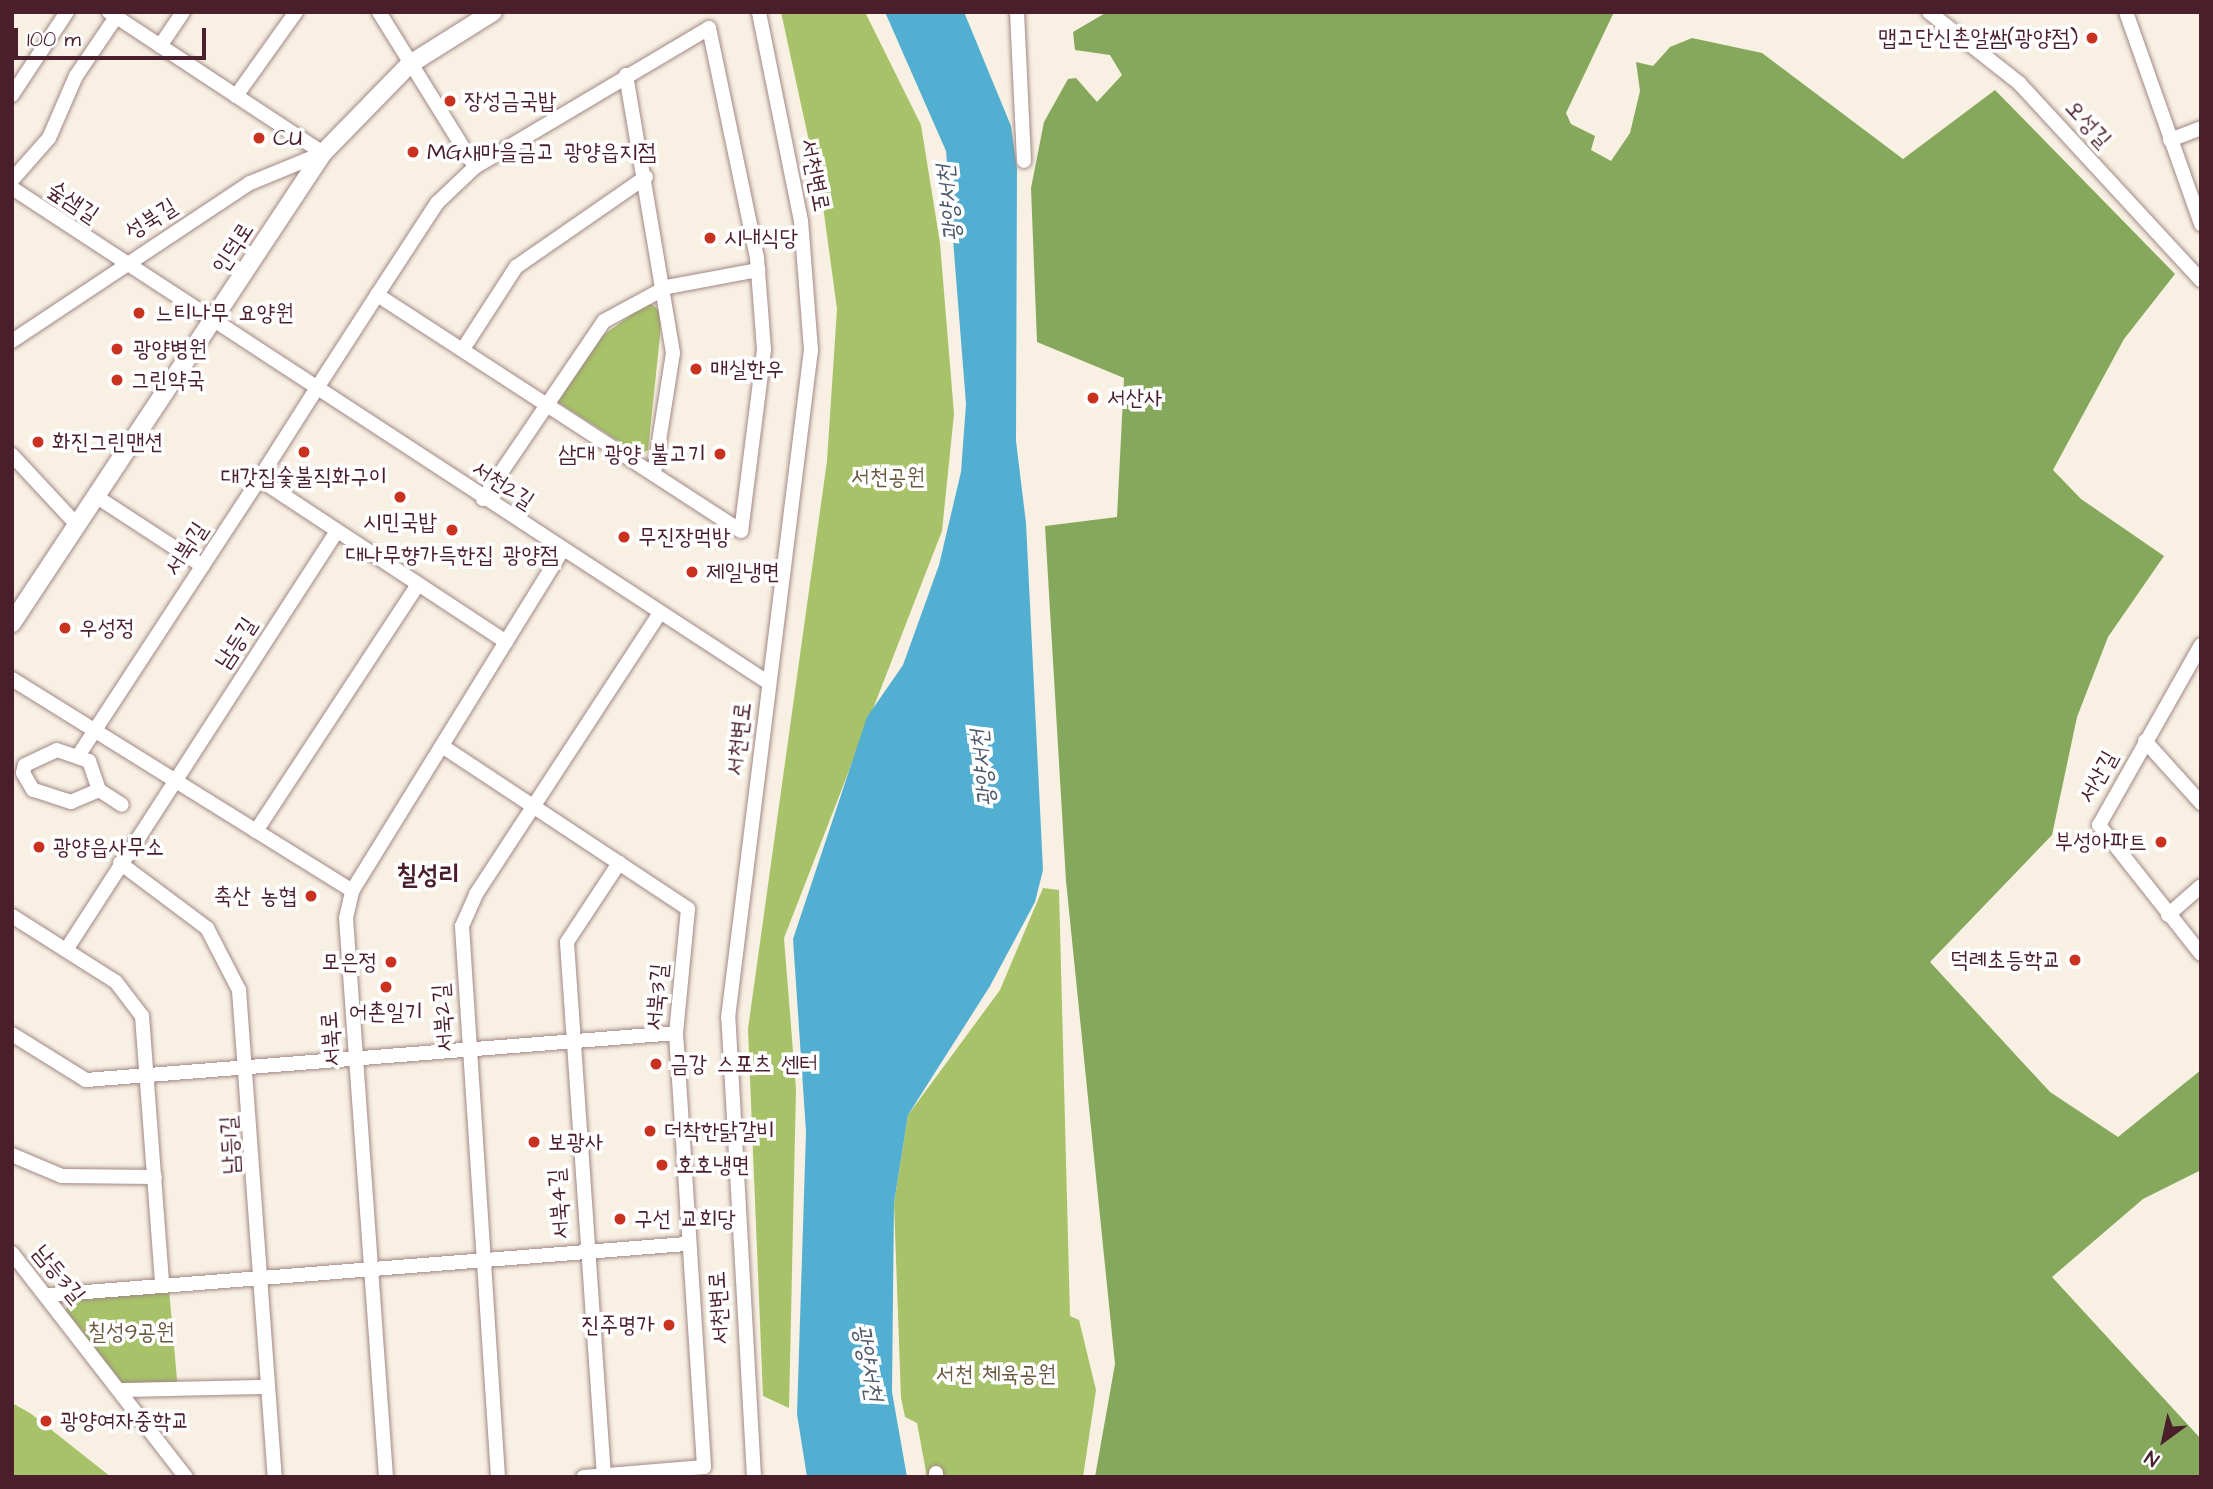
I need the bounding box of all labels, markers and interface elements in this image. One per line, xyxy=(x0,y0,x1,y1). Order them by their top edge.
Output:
scale bar xyxy=(18,14,210,58)
place label: 맵고단신촌알쌈(광양점) xyxy=(1878,24,2078,52)
text: 100 m xyxy=(27,25,81,54)
marker: 맵고단신촌알쌈(광양점) xyxy=(2084,30,2100,46)
place label: 장성금국밥 xyxy=(464,87,557,115)
marker: 장성금국밥 xyxy=(442,93,458,109)
street label: 오성길 xyxy=(2059,94,2117,154)
place label: CU xyxy=(273,124,302,152)
marker: CU xyxy=(251,130,267,146)
street label: 서천변로 xyxy=(794,136,836,214)
place label: MG새마을금고 광양읍지점 xyxy=(427,138,656,166)
marker: MG새마을금고 광양읍지점 xyxy=(405,144,421,160)
water label: 광양서천 xyxy=(932,163,968,243)
street label: 숲샘길 xyxy=(42,175,104,229)
street label: 성북길 xyxy=(120,193,182,245)
street label: 인덕로 xyxy=(206,217,260,279)
place label: 시내식당 xyxy=(724,224,798,252)
marker: 시내식당 xyxy=(702,230,718,246)
place label: 느티나무 요양원 xyxy=(155,299,294,327)
marker: 느티나무 요양원 xyxy=(129,303,149,323)
place label: 광양병원 xyxy=(133,335,207,363)
marker: 광양병원 xyxy=(107,339,127,359)
place label: 매실한우 xyxy=(710,355,784,383)
marker: 매실한우 xyxy=(688,361,704,377)
place label: 그린약국 xyxy=(131,366,205,394)
marker: 그린약국 xyxy=(109,372,125,388)
place label: 서산사 xyxy=(1107,384,1163,412)
marker: 서산사 xyxy=(1085,390,1101,406)
place label: 화진그린맨션 xyxy=(52,428,163,456)
marker: 화진그린맨션 xyxy=(30,434,46,450)
place label: 삼대 광양 불고기 xyxy=(558,440,706,468)
marker: 대갓집숯불직화구이 xyxy=(296,444,312,460)
marker: 삼대 광양 불고기 xyxy=(712,446,728,462)
street label: 서천2길 xyxy=(467,455,539,515)
place label: 대갓집숯불직화구이 xyxy=(221,463,387,491)
park label: 서천공원 xyxy=(851,463,925,491)
marker: 시민국밥 xyxy=(392,489,408,505)
place label: 시민국밥 xyxy=(363,508,437,536)
street label: 서북1길 xyxy=(159,517,213,581)
marker: 대나무향가득한집 광양점 xyxy=(444,522,460,538)
place label: 무진장먹방 xyxy=(638,523,731,551)
marker: 무진장먹방 xyxy=(616,529,632,545)
place label: 대나무향가득한집 광양점 xyxy=(346,541,558,569)
place label: 제일냉면 xyxy=(706,558,780,586)
marker: 제일냉면 xyxy=(684,564,700,580)
street label: 남등길 xyxy=(209,612,263,674)
place label: 우성정 xyxy=(79,614,135,642)
marker: 우성정 xyxy=(57,620,73,636)
street label: 서천변로 xyxy=(721,701,757,777)
water label: 광양서천 xyxy=(966,728,1002,808)
street label: 서산길 xyxy=(2072,746,2124,808)
place label: 부성아파트 xyxy=(2054,828,2147,856)
place label: 광양읍사무소 xyxy=(53,833,164,861)
marker: 부성아파트 xyxy=(2153,834,2169,850)
marker: 광양읍사무소 xyxy=(31,839,47,855)
district label: 칠성리 xyxy=(397,860,459,892)
place label: 축산 농협 xyxy=(214,882,297,910)
marker: 축산 농협 xyxy=(303,888,319,904)
place label: 덕례초등학교 xyxy=(1950,946,2061,974)
place label: 모은정 xyxy=(321,948,377,976)
marker: 덕례초등학교 xyxy=(2067,952,2083,968)
marker: 모은정 xyxy=(383,954,399,970)
street label: 서북3길 xyxy=(640,962,674,1032)
marker: 어촌일기 xyxy=(378,979,394,995)
street label: 서북2길 xyxy=(427,983,459,1053)
place label: 어촌일기 xyxy=(349,998,423,1026)
street label: 서북로 xyxy=(315,1010,347,1068)
place label: 금강 스포츠 센터 xyxy=(670,1050,818,1078)
marker: 금강 스포츠 센터 xyxy=(648,1056,664,1072)
street label: 남등1길 xyxy=(215,1115,245,1175)
place label: 더착한닭갈비 xyxy=(664,1117,775,1145)
marker: 더착한닭갈비 xyxy=(642,1123,658,1139)
place label: 보광사 xyxy=(548,1128,604,1156)
marker: 보광사 xyxy=(526,1134,542,1150)
place label: 호호냉면 xyxy=(676,1151,750,1179)
marker: 호호냉면 xyxy=(654,1157,670,1173)
street label: 서북4길 xyxy=(543,1168,575,1240)
place label: 구선 교회당 xyxy=(634,1205,736,1233)
marker: 구선 교회당 xyxy=(612,1211,628,1227)
street label: 남등3길 xyxy=(27,1239,91,1309)
street label: 서천변로 xyxy=(703,1270,735,1346)
place label: 진주명가 xyxy=(581,1311,655,1339)
marker: 진주명가 xyxy=(661,1317,677,1333)
park label: 칠성9공원 xyxy=(87,1318,175,1346)
water label: 광양서천 xyxy=(846,1322,888,1404)
park label: 서천 체육공원 xyxy=(936,1360,1056,1388)
north arrow xyxy=(2129,1405,2199,1475)
place label: 광양여자중학교 xyxy=(60,1407,190,1435)
marker: 광양여자중학교 xyxy=(38,1413,54,1429)
text: N xyxy=(2140,1443,2165,1473)

